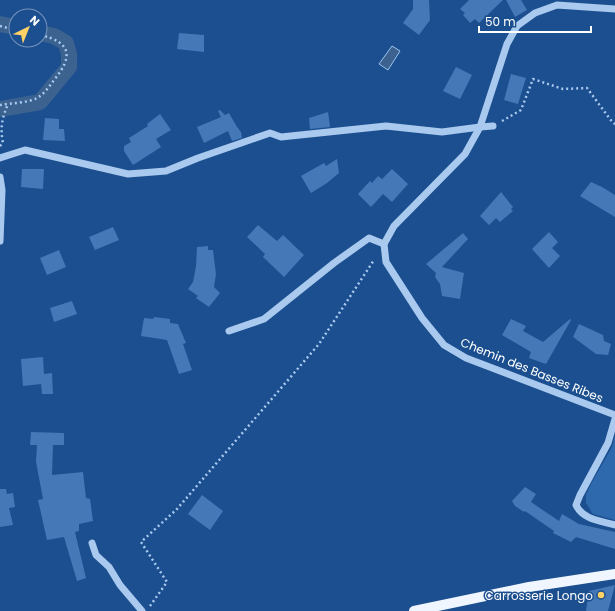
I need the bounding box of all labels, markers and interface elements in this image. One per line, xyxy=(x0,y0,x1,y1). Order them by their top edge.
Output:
north arrow xyxy=(8,8,48,48)
scale bar xyxy=(479,8,591,34)
text: N xyxy=(26,12,43,29)
text: 50 m xyxy=(485,13,516,30)
street label: Chemin des Basses Ribes xyxy=(458,334,606,406)
place label: Carrosserie Longo xyxy=(485,587,593,604)
marker: Carrosserie Longo xyxy=(596,590,606,600)

